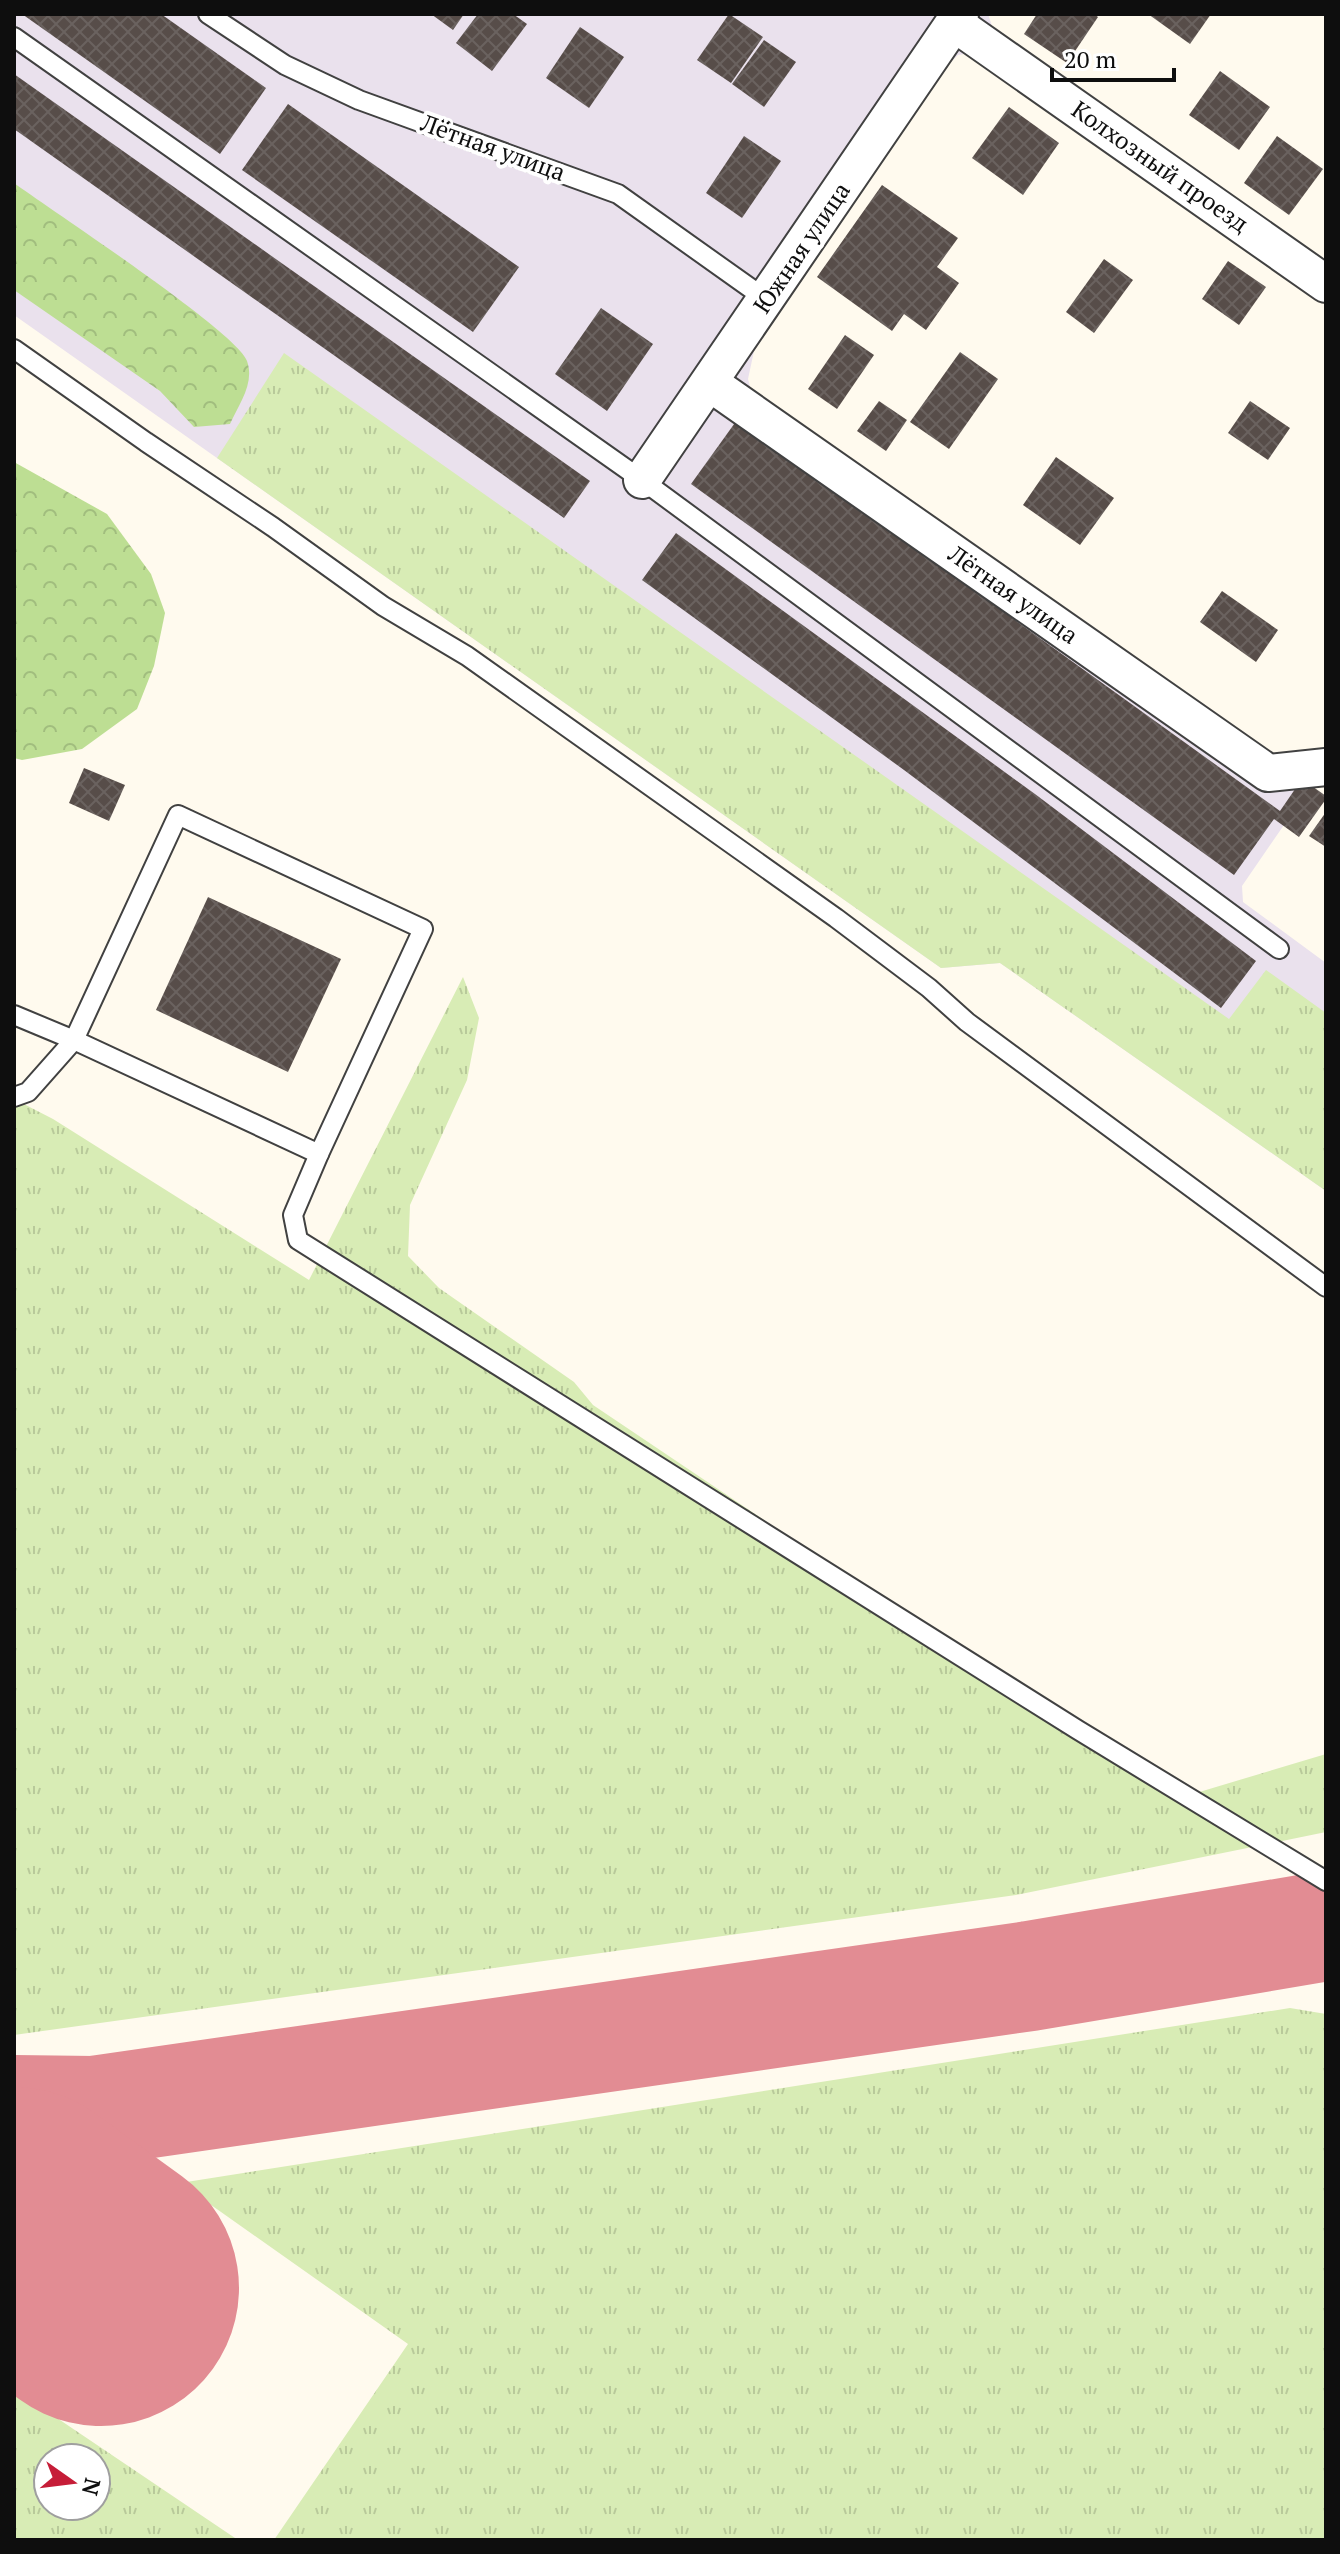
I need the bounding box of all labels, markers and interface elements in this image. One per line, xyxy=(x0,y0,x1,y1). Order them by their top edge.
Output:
scale bar xyxy=(1052,32,1174,82)
text: 20 m xyxy=(1064,43,1116,75)
street label: Колхозный проезд xyxy=(1066,93,1256,239)
street label: Лётная улица xyxy=(416,106,570,188)
street label: Южная улица xyxy=(746,176,857,319)
street label: Лётная улица xyxy=(942,537,1085,651)
north arrow xyxy=(32,2442,112,2522)
text: N xyxy=(76,2475,108,2499)

